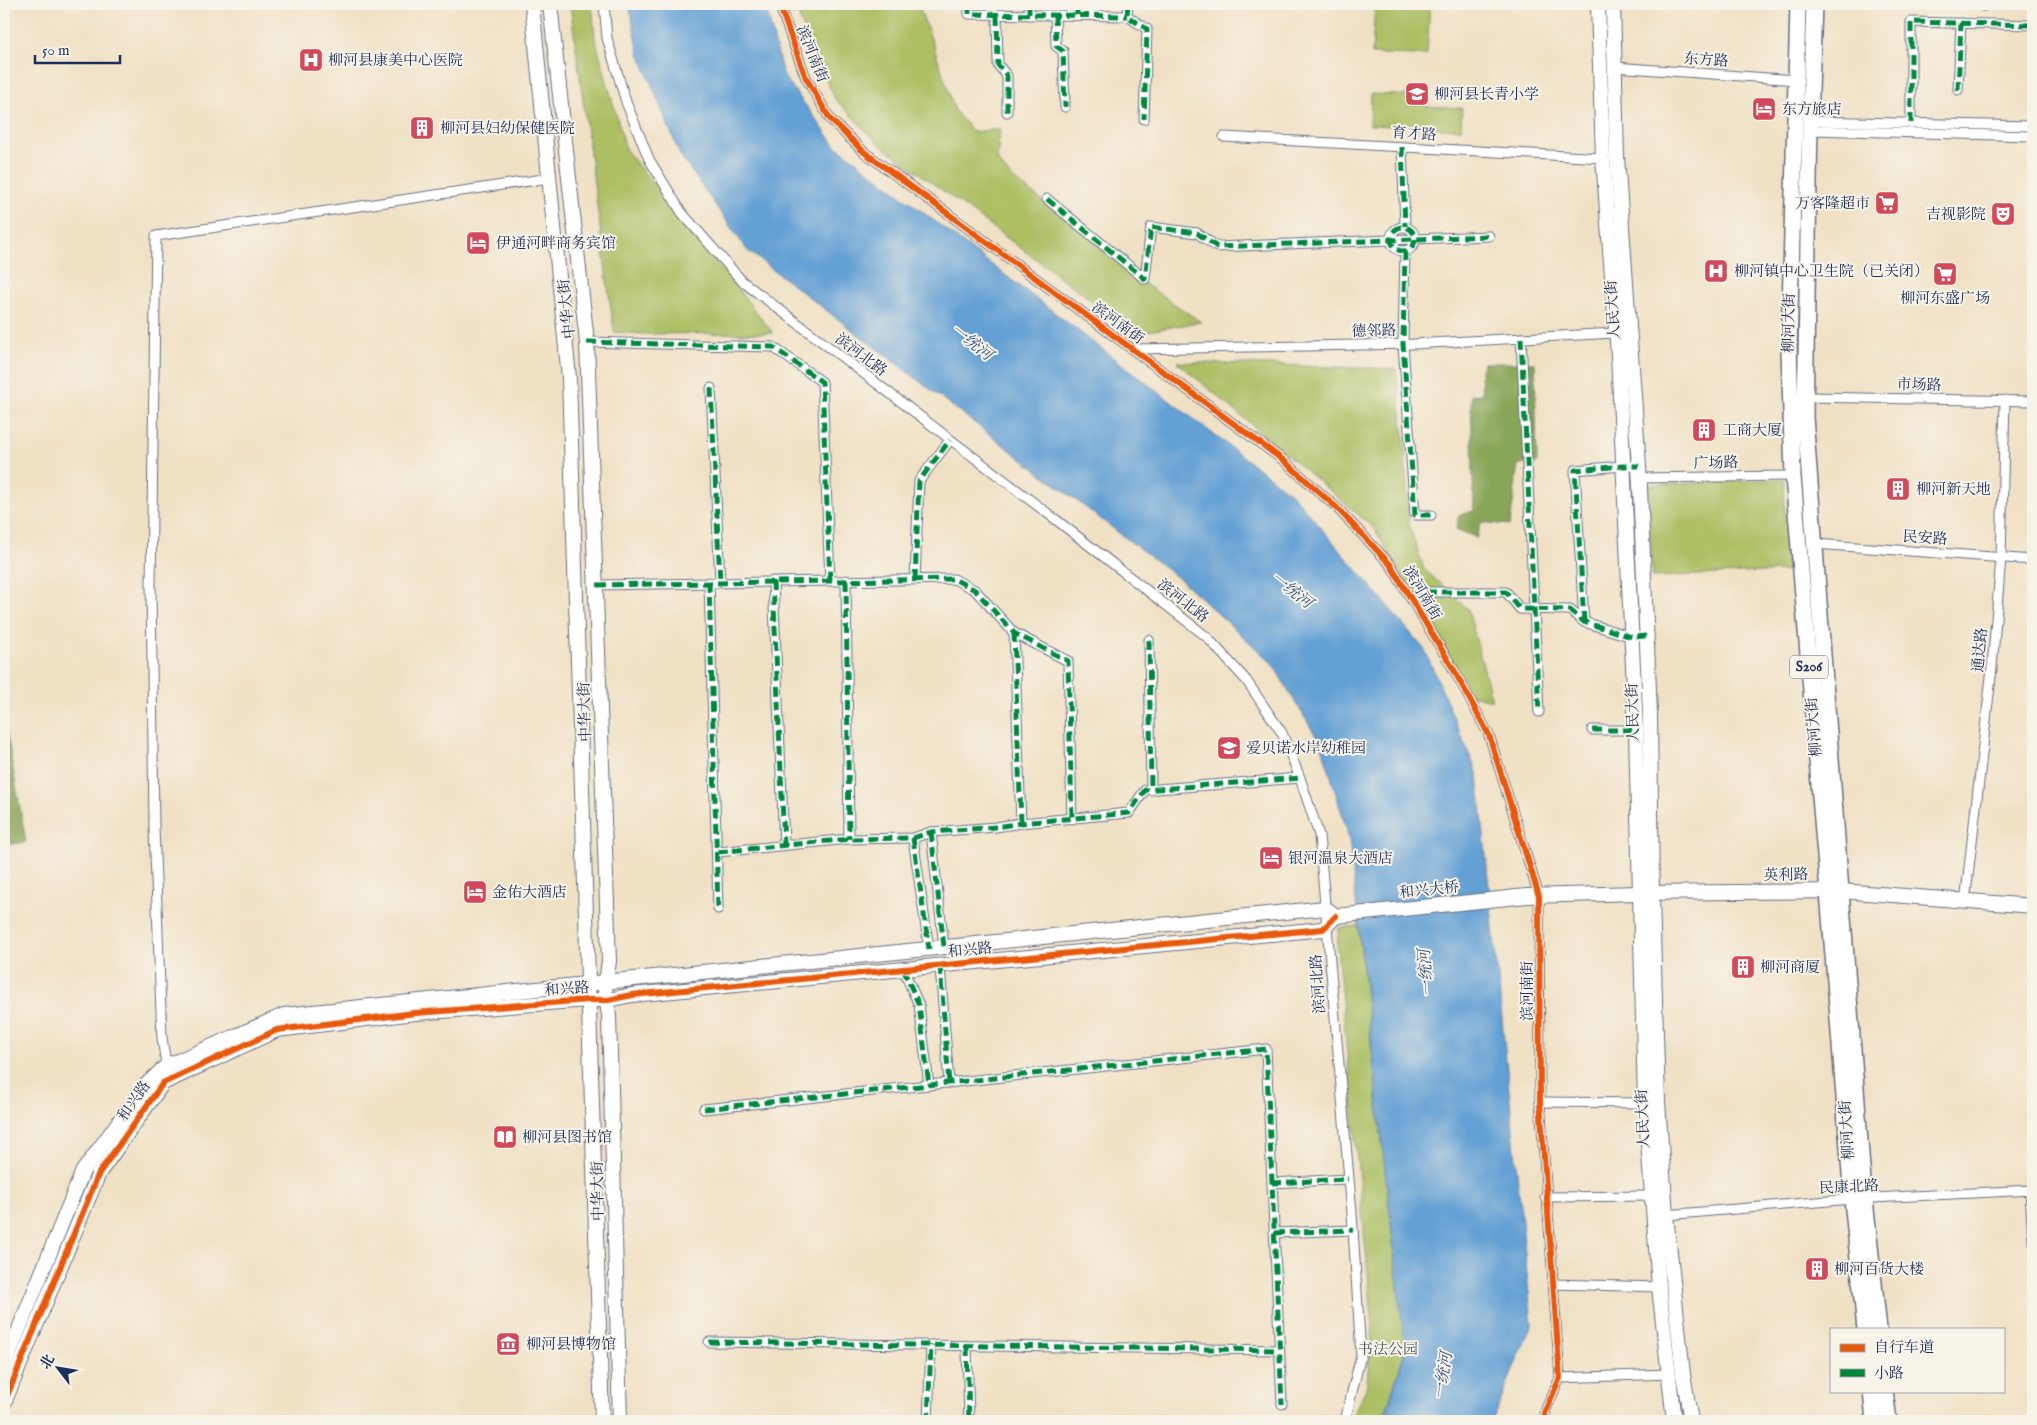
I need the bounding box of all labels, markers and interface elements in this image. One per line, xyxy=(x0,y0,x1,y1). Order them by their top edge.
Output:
street label: 滨河南街 xyxy=(792,23,832,85)
scale bar xyxy=(35,32,120,64)
text: 50 m xyxy=(42,41,70,60)
hospital icon: 柳河县康美中心医院 xyxy=(298,47,324,73)
street label: 东方路 xyxy=(1683,49,1729,71)
place label: 柳河县康美中心医院 xyxy=(328,51,463,70)
school or university icon: 柳河县长青小学 xyxy=(1404,81,1430,107)
place label: 柳河县长青小学 xyxy=(1434,85,1539,104)
hotel icon: 东方旅店 xyxy=(1751,96,1777,122)
place label: 东方旅店 xyxy=(1782,100,1842,119)
building icon: 柳河县妇幼保健医院 xyxy=(409,115,435,141)
place label: 柳河县妇幼保健医院 xyxy=(440,119,575,138)
street label: 育才路 xyxy=(1391,123,1437,145)
supermarket icon: 万客隆超市 xyxy=(1874,190,1900,216)
place label: 万客隆超市 xyxy=(1795,194,1870,213)
theatre icon: 吉视影院 xyxy=(1990,201,2016,227)
place label: 吉视影院 xyxy=(1926,205,1986,224)
hotel icon: 伊通河畔商务宾馆 xyxy=(465,230,491,256)
place label: 伊通河畔商务宾馆 xyxy=(496,234,616,253)
hospital icon: 柳河镇中心卫生院（已关闭） xyxy=(1703,258,1729,284)
supermarket icon: 柳河东盛广场 xyxy=(1932,261,1958,287)
place label: 柳河镇中心卫生院（已关闭） xyxy=(1734,262,1929,281)
street label: 中华大街 xyxy=(554,278,580,340)
street label: 人民大街 xyxy=(1601,279,1625,341)
place label: 柳河东盛广场 xyxy=(1900,289,1990,308)
street label: 柳河大街 xyxy=(1779,293,1799,353)
street label: 滨河南街 xyxy=(1088,298,1148,348)
water label: 一统河 xyxy=(946,320,998,367)
street label: 德邻路 xyxy=(1351,321,1397,341)
street label: 滨河北路 xyxy=(831,329,891,381)
street label: 市场路 xyxy=(1896,375,1942,395)
building icon: 工商大厦 xyxy=(1691,417,1717,443)
place label: 工商大厦 xyxy=(1722,421,1782,440)
street label: 广场路 xyxy=(1693,453,1739,473)
building icon: 柳河新天地 xyxy=(1885,476,1911,502)
place label: 柳河新天地 xyxy=(1916,480,1991,499)
street label: 民安路 xyxy=(1902,527,1948,549)
street label: 滨河南街 xyxy=(1398,562,1446,624)
water label: 一统河 xyxy=(1266,568,1318,615)
street label: 滨河北路 xyxy=(1154,575,1212,627)
street label: 通达路 xyxy=(1969,627,1991,673)
road number: S206 xyxy=(1790,656,1828,679)
street label: 中华大街 xyxy=(574,682,596,742)
street label: 人民大街 xyxy=(1622,683,1644,743)
street label: 柳河大街 xyxy=(1802,696,1826,758)
school or university icon: 爱贝诺水岸幼稚园 xyxy=(1216,735,1242,761)
place label: 爱贝诺水岸幼稚园 xyxy=(1246,739,1366,758)
hotel icon: 银河温泉大酒店 xyxy=(1258,845,1284,871)
place label: 银河温泉大酒店 xyxy=(1288,849,1393,868)
street label: 英利路 xyxy=(1763,865,1809,885)
street label: 和兴大桥 xyxy=(1398,877,1460,903)
hotel icon: 金佑大酒店 xyxy=(462,879,488,905)
place label: 金佑大酒店 xyxy=(492,883,567,902)
street label: 和兴路 xyxy=(947,939,993,961)
water label: 一统河 xyxy=(1415,945,1439,998)
street label: 滨河北路 xyxy=(1306,953,1330,1015)
building icon: 柳河商厦 xyxy=(1730,954,1756,980)
place label: 柳河商厦 xyxy=(1760,958,1820,977)
street label: 滨河南街 xyxy=(1518,961,1537,1021)
street label: 和兴路 xyxy=(544,978,590,1000)
street label: 和兴路 xyxy=(113,1077,155,1125)
street label: 人民大街 xyxy=(1632,1089,1654,1149)
street label: 柳河大街 xyxy=(1835,1099,1859,1161)
library icon: 柳河县图书馆 xyxy=(492,1124,518,1150)
place label: 柳河县图书馆 xyxy=(522,1128,612,1147)
street label: 中华大街 xyxy=(588,1161,608,1221)
street label: 民康北路 xyxy=(1819,1176,1879,1198)
building icon: 柳河百货大楼 xyxy=(1804,1256,1830,1282)
place label: 柳河百货大楼 xyxy=(1834,1260,1924,1279)
legend xyxy=(1830,1328,2004,1392)
museum icon: 柳河县博物馆 xyxy=(495,1331,521,1357)
place label: 柳河县博物馆 xyxy=(526,1335,616,1354)
text: 自行车道 xyxy=(1874,1338,1934,1357)
park label: 书法公园 xyxy=(1358,1340,1418,1359)
north arrow xyxy=(32,1342,82,1392)
water label: 一统河 xyxy=(1430,1348,1458,1401)
text: 北 xyxy=(36,1351,59,1372)
text: 小路 xyxy=(1874,1364,1904,1383)

